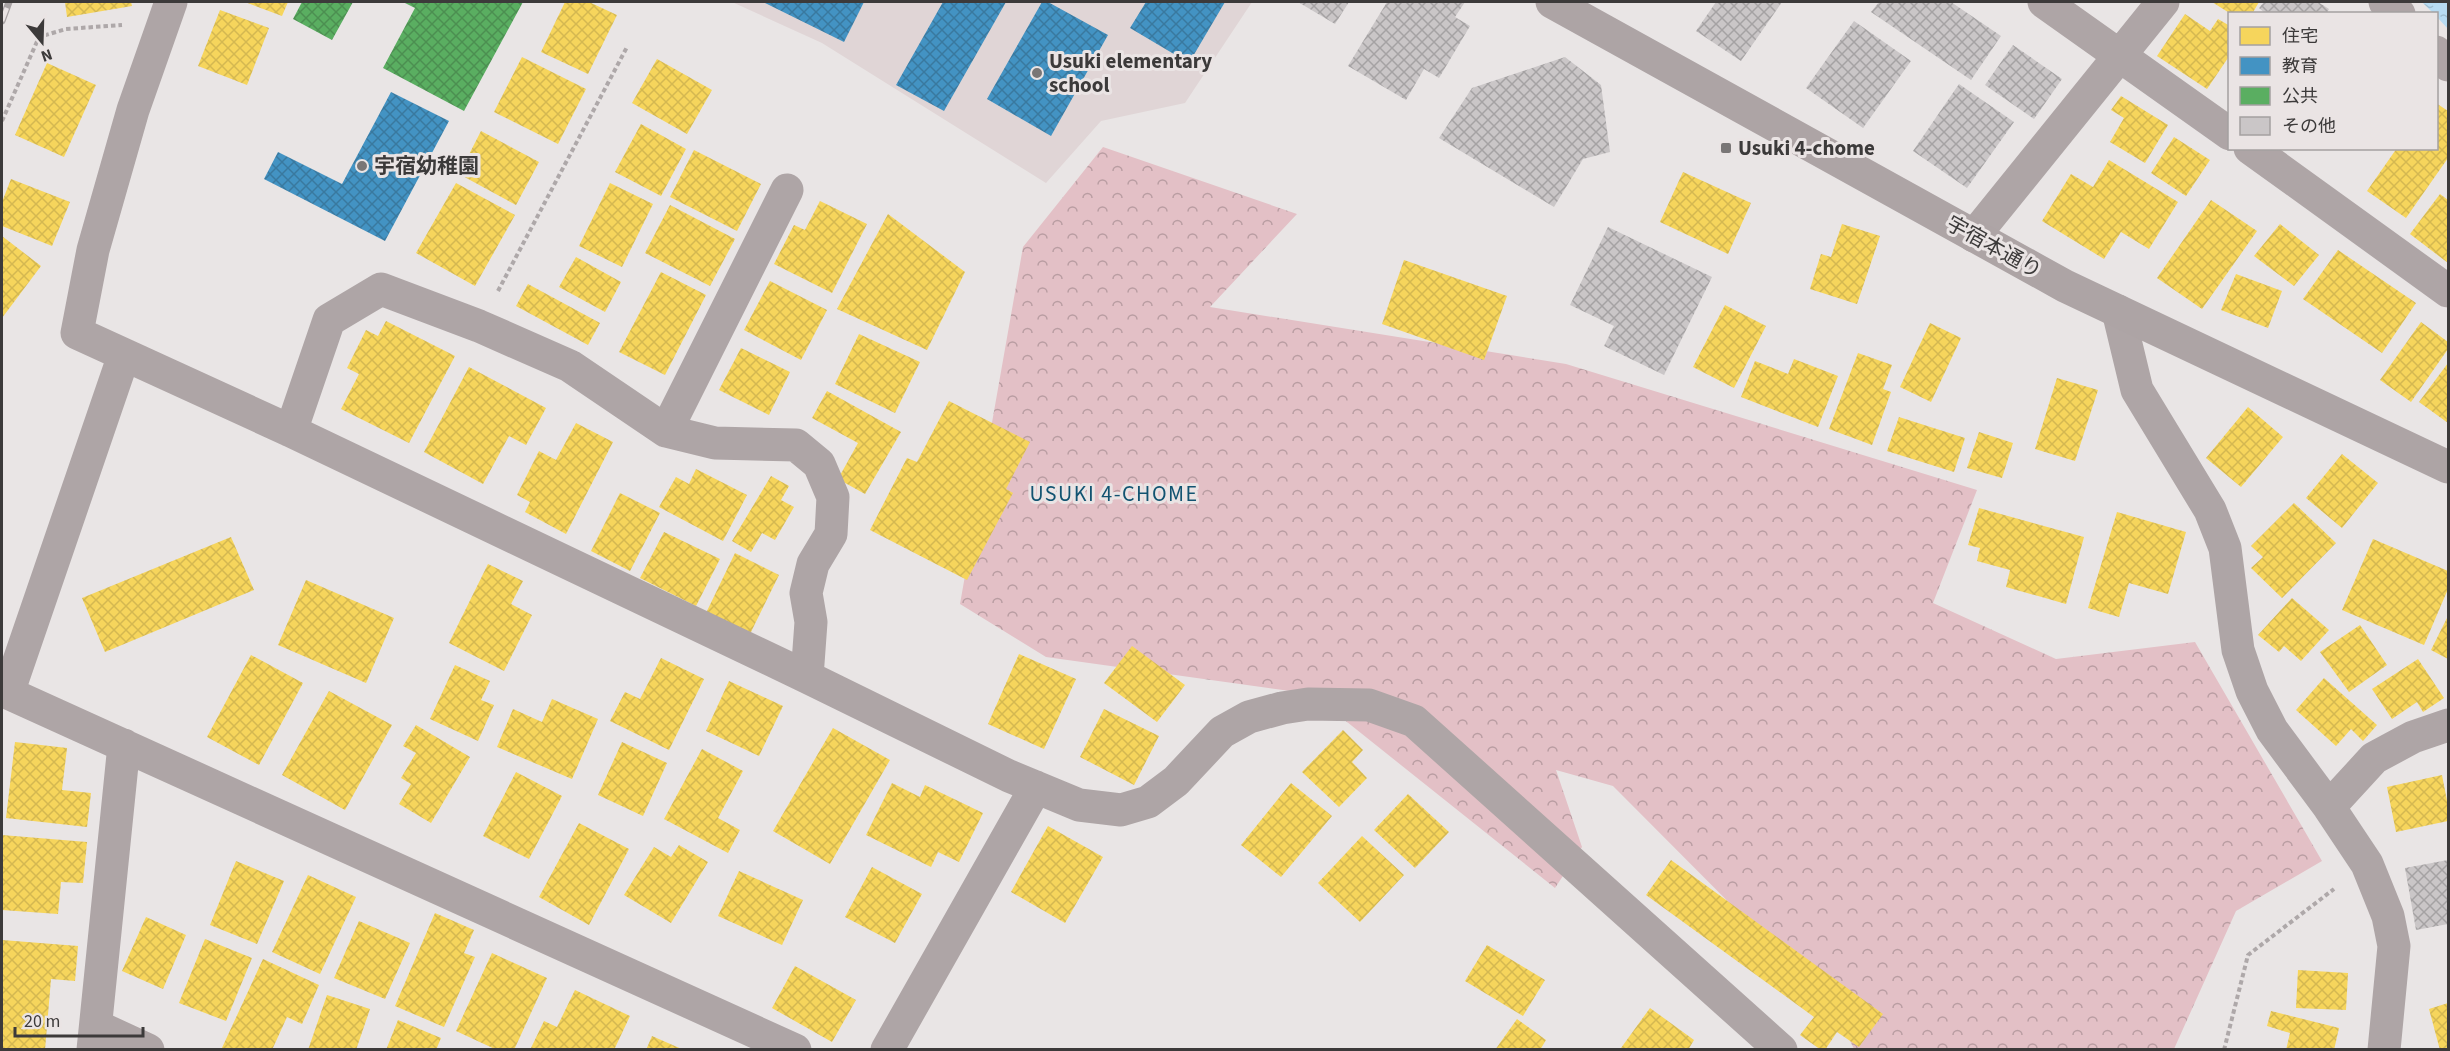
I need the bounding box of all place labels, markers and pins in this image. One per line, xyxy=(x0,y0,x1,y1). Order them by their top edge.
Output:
place label: Usuki elementary school xyxy=(1049,46,1212,100)
marker: Usuki elementary school xyxy=(1030,66,1044,80)
place label: Usuki 4-chome xyxy=(1738,133,1875,163)
marker: Usuki 4-chome xyxy=(1719,141,1733,155)
place label: 宇宿幼稚園 xyxy=(374,151,479,181)
marker: 宇宿幼稚園 xyxy=(355,159,369,173)

